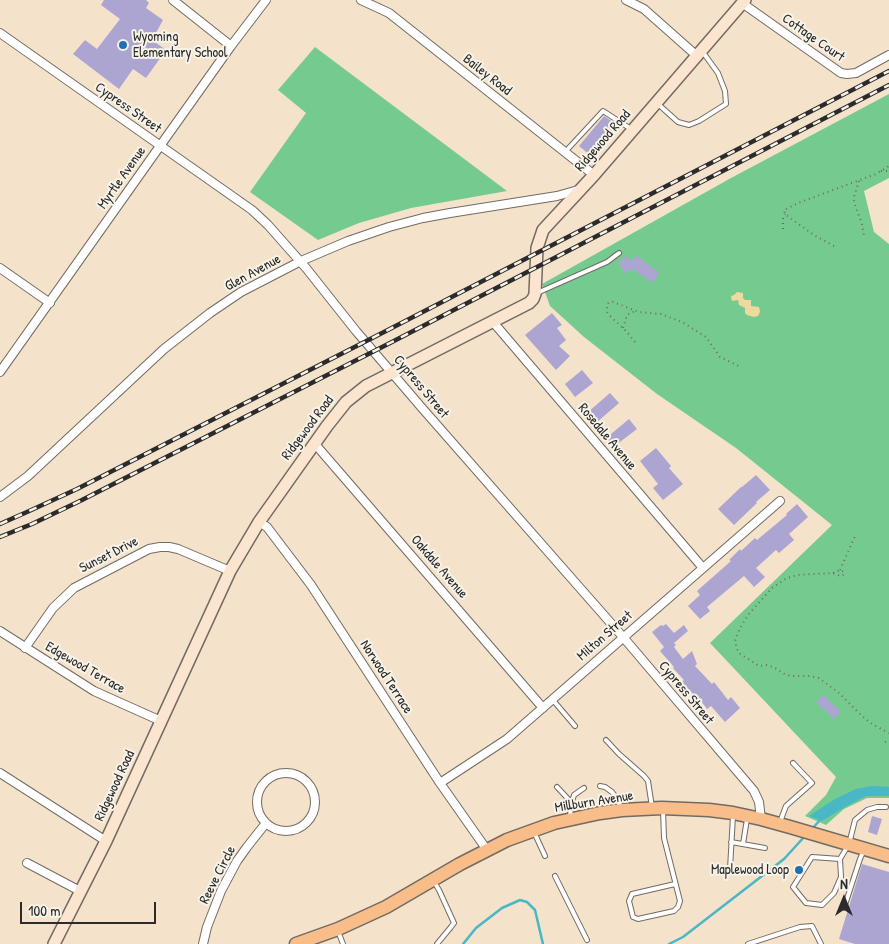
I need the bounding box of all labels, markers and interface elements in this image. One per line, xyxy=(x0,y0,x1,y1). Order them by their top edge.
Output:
street label: Cottage Court xyxy=(778,10,848,66)
place label: Wyoming Elementary School xyxy=(133,29,227,62)
marker: Wyoming Elementary School xyxy=(117,39,129,51)
street label: Bailey Road xyxy=(459,51,515,99)
street label: Cypress Street xyxy=(92,79,164,137)
street label: Ridgewood Road xyxy=(572,107,634,175)
street label: Myrtle Avenue xyxy=(94,143,150,213)
street label: Glen Avenue xyxy=(222,251,284,295)
street label: Cypress Street xyxy=(390,352,452,422)
street label: Ridgewood Road xyxy=(278,393,338,463)
street label: Rosedale Avenue xyxy=(574,400,640,474)
street label: Oakdale Avenue xyxy=(407,532,471,602)
street label: Sunset Drive xyxy=(77,533,141,577)
street label: Milton Street xyxy=(574,607,636,665)
street label: Norwood Terrace xyxy=(356,637,416,717)
street label: Edgewood Terrace xyxy=(42,638,128,698)
street label: Cypress Street xyxy=(655,658,717,728)
street label: Ridgewood Road xyxy=(91,748,139,824)
street label: Millburn Avenue xyxy=(554,788,634,816)
street label: Reeve Circle xyxy=(196,843,240,907)
place label: Maplewood Loop xyxy=(711,862,789,878)
marker: Maplewood Loop xyxy=(793,864,805,876)
north arrow xyxy=(819,874,869,924)
text: N xyxy=(840,874,848,893)
scale bar xyxy=(22,892,159,924)
text: 100 m xyxy=(28,900,61,921)

